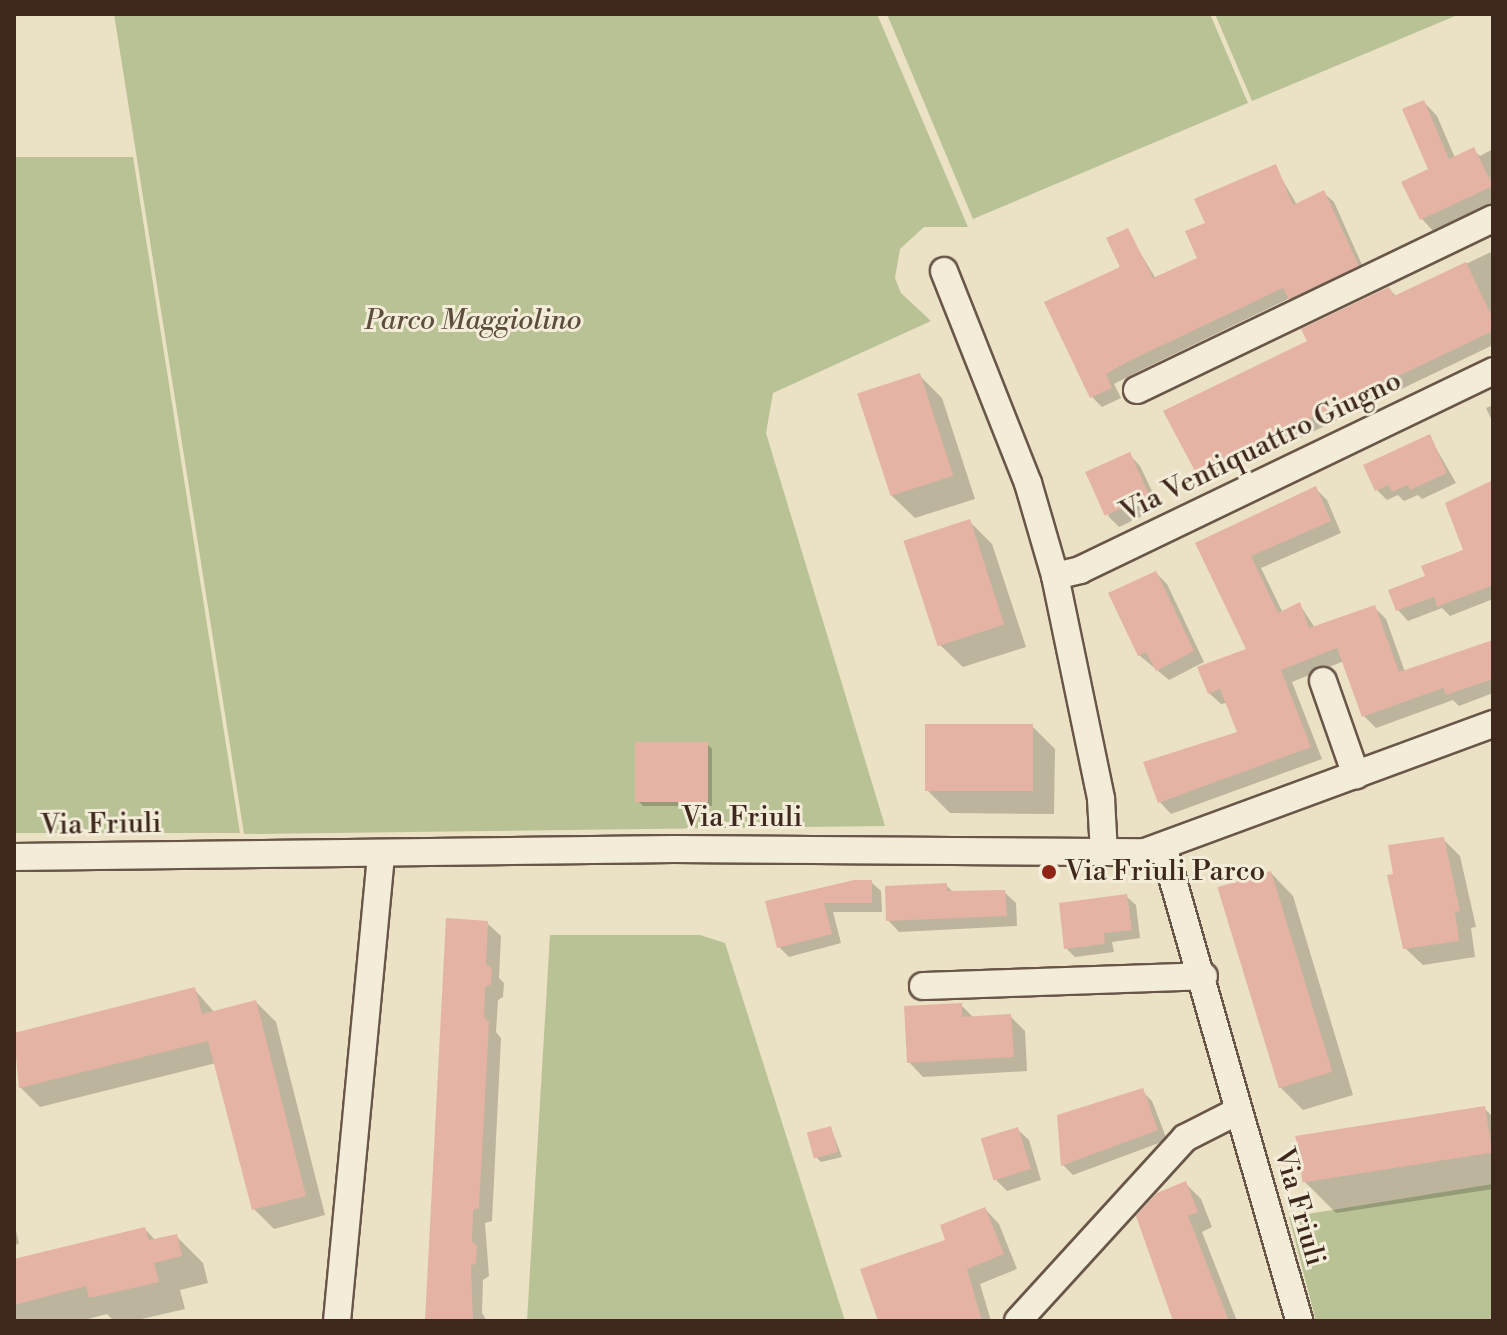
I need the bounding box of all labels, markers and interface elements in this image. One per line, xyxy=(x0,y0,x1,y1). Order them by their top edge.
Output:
park label: Parco Maggiolino xyxy=(365,304,581,338)
street label: Via Ventiquattro Giugno xyxy=(1115,364,1407,530)
street label: Via Friuli xyxy=(681,801,803,835)
street label: Via Friuli xyxy=(40,807,162,843)
place label: Via Friuli Parco xyxy=(1065,855,1265,889)
marker: Via Friuli Parco xyxy=(1040,863,1058,881)
street label: Via Friuli xyxy=(1266,1144,1332,1270)

